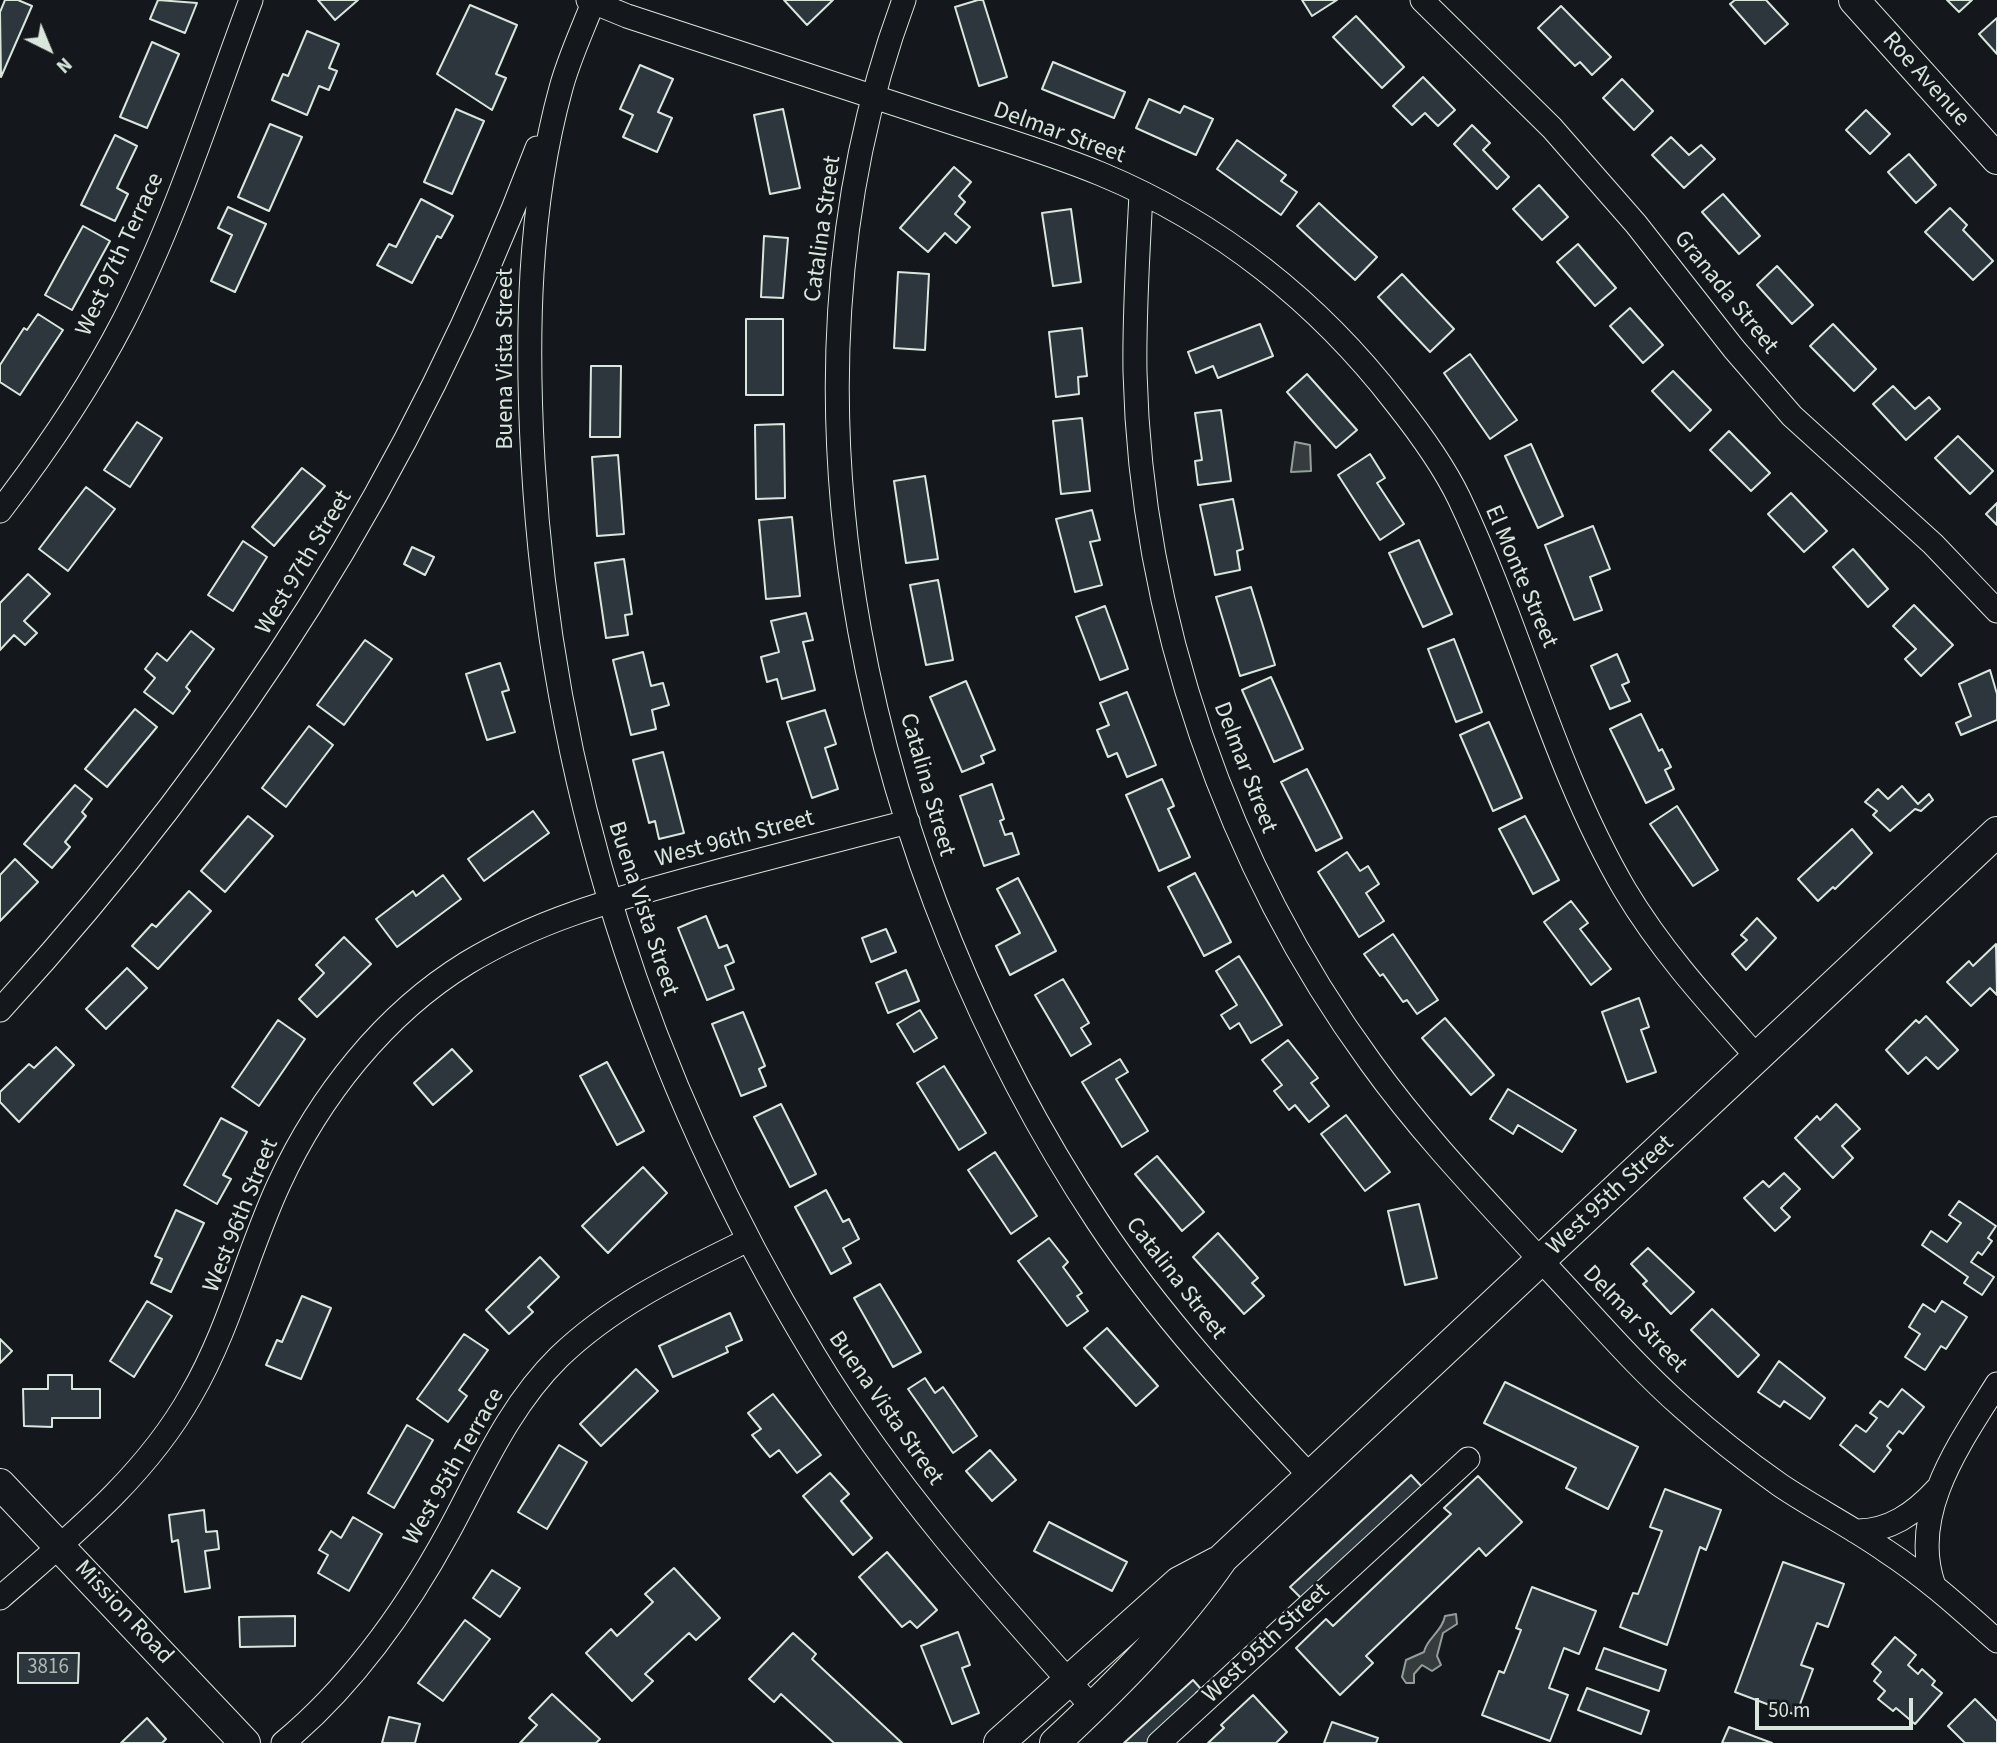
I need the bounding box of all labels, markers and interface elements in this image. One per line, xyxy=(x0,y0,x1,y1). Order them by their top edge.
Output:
north arrow xyxy=(14,14,84,84)
street label: Roe Avenue xyxy=(1875,27,1975,133)
text: N xyxy=(50,51,77,79)
street label: Delmar Street xyxy=(989,97,1129,171)
street label: Catalina Street xyxy=(799,154,849,304)
street label: West 97th Terrace xyxy=(71,169,171,341)
street label: Granada Street xyxy=(1667,226,1783,360)
street label: Buena Vista Street xyxy=(493,268,521,450)
street label: West 97th Street xyxy=(251,486,359,640)
street label: El Monte Street xyxy=(1477,502,1563,652)
street label: Delmar Street xyxy=(1206,698,1282,838)
street label: Catalina Street xyxy=(892,710,960,860)
street label: West 96th Street xyxy=(652,805,818,875)
street label: Buena Vista Street xyxy=(600,818,684,1000)
street label: West 95th Street xyxy=(1541,1130,1681,1262)
street label: West 96th Street xyxy=(198,1135,286,1297)
street label: Catalina Street xyxy=(1118,1212,1232,1346)
street label: Delmar Street xyxy=(1576,1260,1692,1380)
street label: Buena Vista Street xyxy=(821,1326,949,1492)
street label: West 95th Terrace xyxy=(398,1383,512,1551)
street label: Mission Road xyxy=(68,1555,178,1671)
street label: West 95th Street xyxy=(1197,1578,1337,1710)
house number: 3816 xyxy=(27,1655,69,1681)
scale bar xyxy=(1759,1684,1916,1728)
text: 50 m xyxy=(1768,1695,1810,1725)

